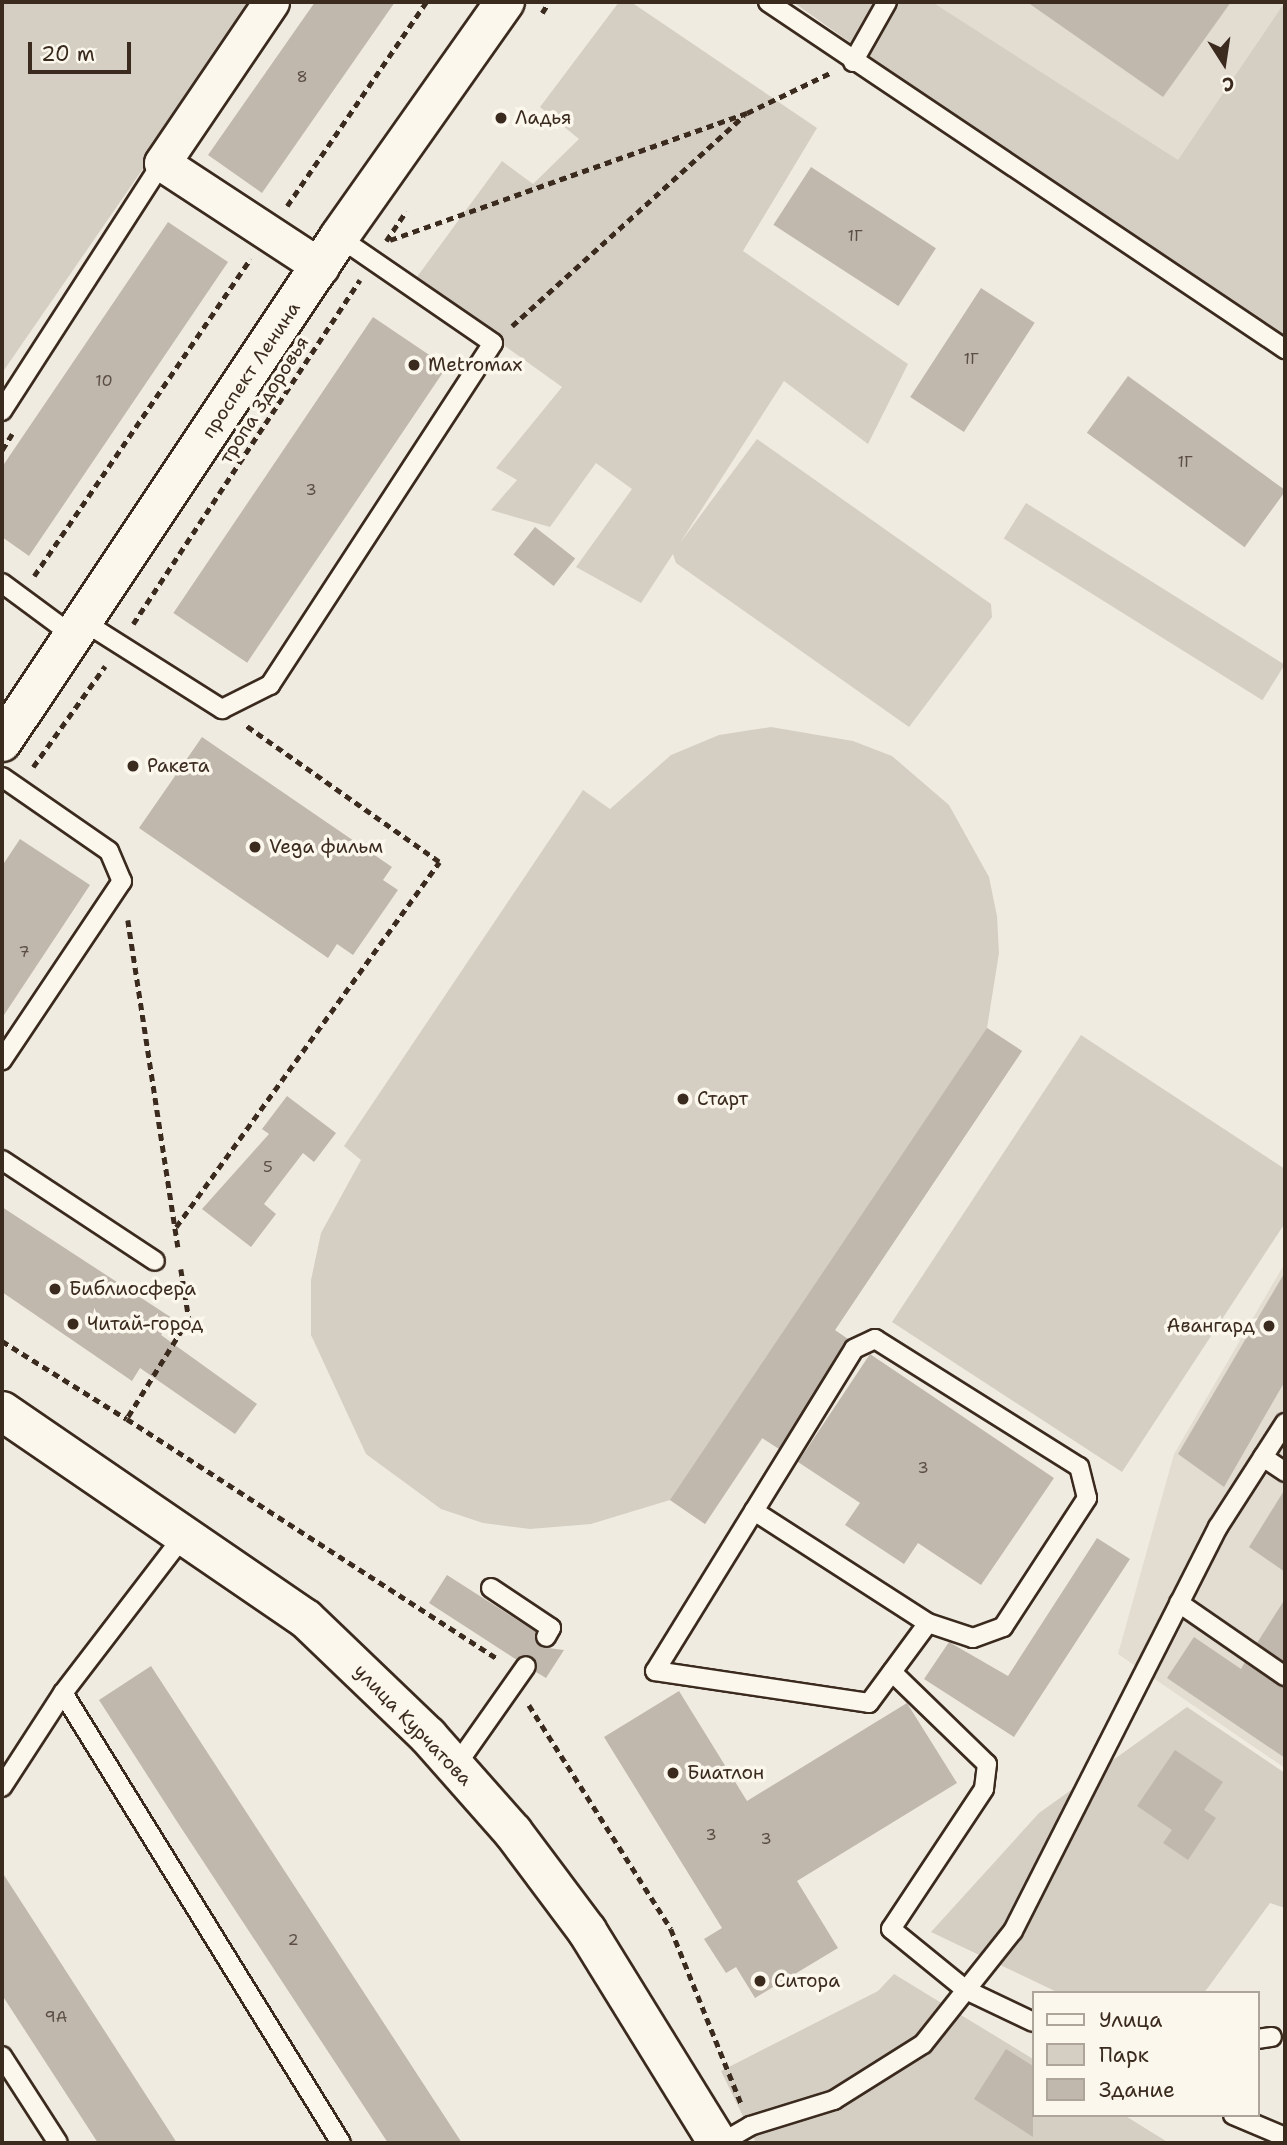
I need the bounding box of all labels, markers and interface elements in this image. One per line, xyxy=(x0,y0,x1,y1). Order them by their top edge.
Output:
scale bar xyxy=(32,28,135,72)
north arrow xyxy=(1189,28,1259,98)
text: 20 m xyxy=(41,40,95,68)
house number: 8 xyxy=(296,67,308,87)
text: С xyxy=(1220,71,1237,97)
place label: Ладья xyxy=(515,107,572,129)
marker: Ладья xyxy=(493,110,509,126)
house number: 1Г xyxy=(847,226,863,246)
street label: проспект Ленина xyxy=(197,297,305,443)
street label: тропа Здоровья xyxy=(214,332,314,468)
house number: 1Г xyxy=(963,349,979,369)
place label: Metromax xyxy=(428,354,522,376)
marker: Metromax xyxy=(406,357,422,373)
house number: 10 xyxy=(95,371,113,391)
house number: 1Г xyxy=(1177,452,1193,472)
house number: 3 xyxy=(305,480,317,500)
place label: Ракета xyxy=(147,755,210,777)
marker: Ракета xyxy=(125,758,141,774)
place label: Vega фильм xyxy=(269,836,383,858)
marker: Vega фильм xyxy=(247,839,263,855)
house number: 7 xyxy=(18,942,30,962)
place label: Старт xyxy=(697,1088,748,1110)
marker: Старт xyxy=(675,1091,691,1107)
house number: 5 xyxy=(263,1157,273,1177)
place label: Библиосфера xyxy=(69,1278,196,1300)
marker: Библиосфера xyxy=(47,1281,63,1297)
place label: Читай-город xyxy=(87,1313,203,1335)
place label: Авангард xyxy=(1167,1315,1255,1337)
marker: Читай-город xyxy=(65,1316,81,1332)
marker: Авангард xyxy=(1261,1318,1277,1334)
house number: 3 xyxy=(917,1458,929,1478)
street label: улица Курчатова xyxy=(349,1659,477,1791)
place label: Биатлон xyxy=(687,1762,764,1784)
marker: Биатлон xyxy=(665,1765,681,1781)
house number: 3 xyxy=(705,1825,717,1845)
house number: 3 xyxy=(760,1829,772,1849)
house number: 2 xyxy=(287,1930,299,1950)
place label: Ситора xyxy=(774,1970,840,1992)
marker: Ситора xyxy=(752,1973,768,1989)
legend xyxy=(1032,1991,1259,2117)
text: Улица xyxy=(1099,2006,1162,2034)
house number: 9А xyxy=(45,2007,67,2027)
text: Парк xyxy=(1099,2041,1149,2069)
text: Здание xyxy=(1099,2076,1175,2104)

